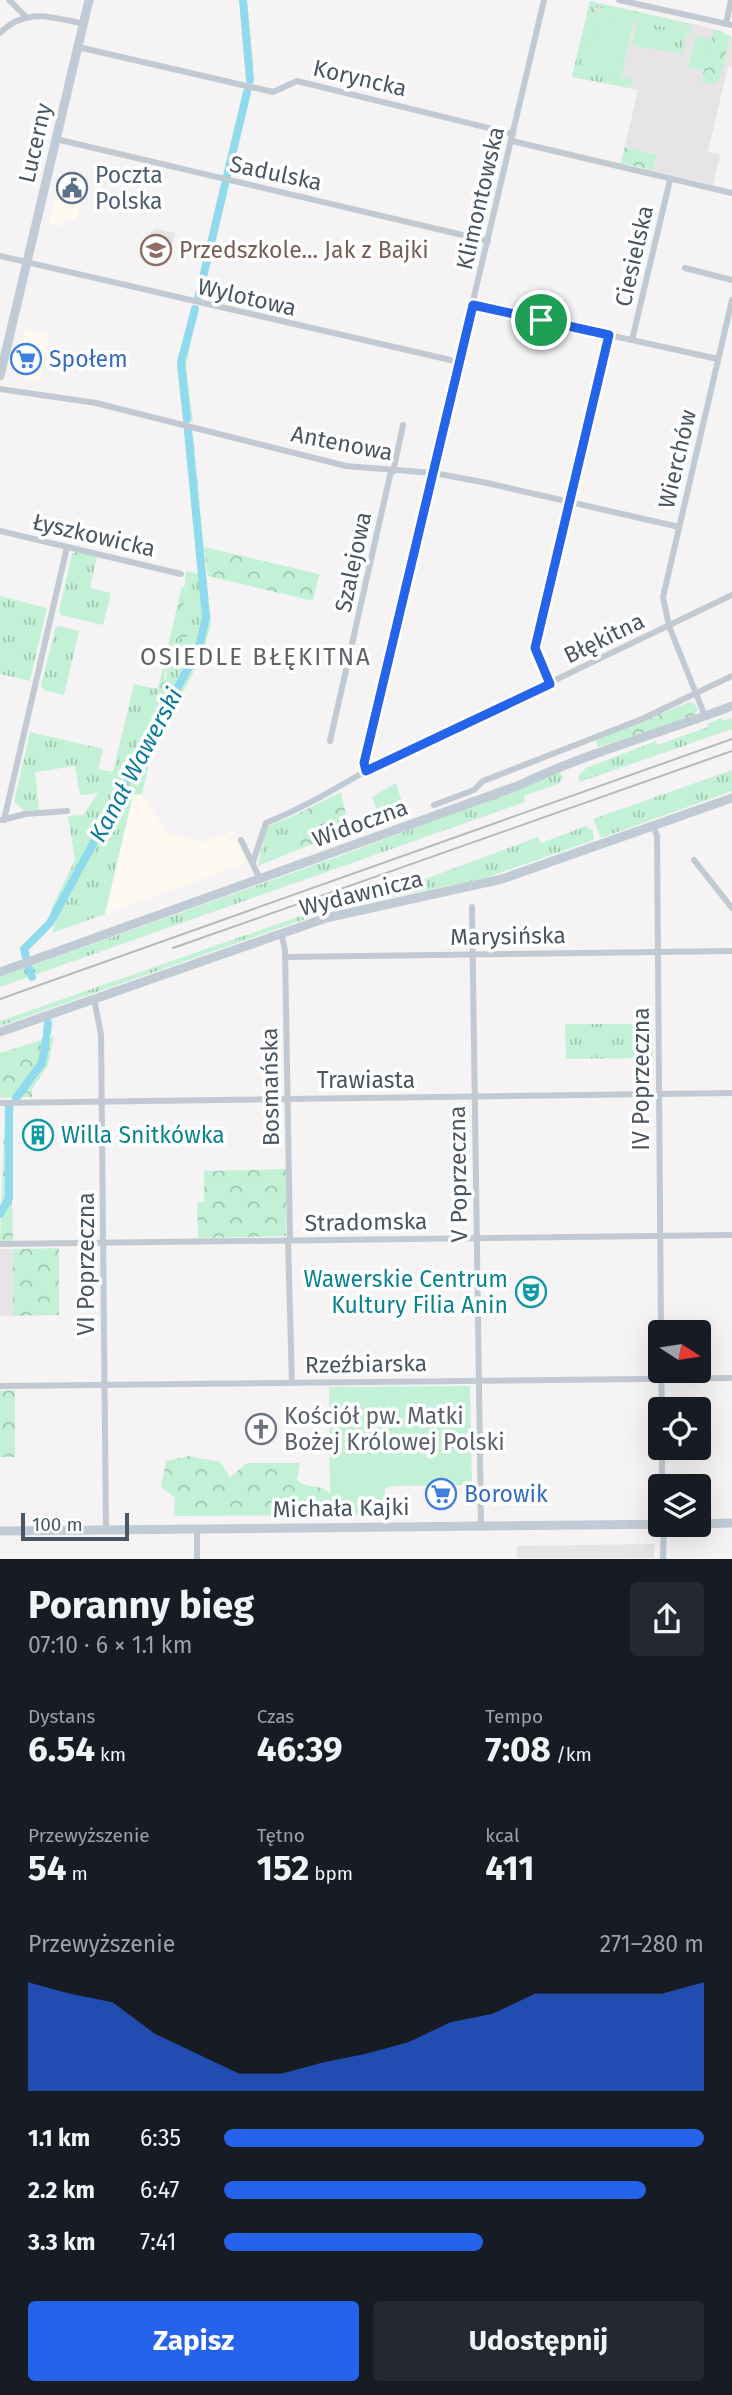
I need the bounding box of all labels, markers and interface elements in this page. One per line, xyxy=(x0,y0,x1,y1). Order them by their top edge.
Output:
street label: Koryncka xyxy=(310,54,410,102)
street label: Lucerny xyxy=(12,100,58,186)
street label: Klimontowska xyxy=(450,124,510,272)
street label: Sadulska xyxy=(227,150,325,196)
place label: Poczta Polska xyxy=(95,161,163,215)
public building icon: Poczta Polska xyxy=(55,171,89,205)
street label: Ciesielska xyxy=(609,203,659,309)
school or university icon: Przedszkole... Jak z Bajki xyxy=(139,233,173,267)
place label: Przedszkole... Jak z Bajki xyxy=(179,236,429,264)
street label: Wylotowa xyxy=(195,272,299,322)
pin xyxy=(511,290,571,350)
icon: arrive xyxy=(522,301,560,339)
supermarket icon: Społem xyxy=(9,342,43,376)
place label: Społem xyxy=(49,345,128,373)
street label: Wierchów xyxy=(652,406,702,511)
street label: Antenowa xyxy=(289,419,395,467)
street label: Łyszkowicka xyxy=(30,507,158,563)
street label: Szalejowa xyxy=(329,509,377,615)
street label: Błękitna xyxy=(559,607,649,669)
district label: OSIEDLE BŁĘKITNA xyxy=(140,643,372,671)
water label: Kanał Wawerski xyxy=(84,683,189,847)
street label: Widoczna xyxy=(308,793,412,853)
street label: Wydawnicza xyxy=(296,864,426,922)
street label: Marysińska xyxy=(450,921,566,951)
street label: IV Poprzeczna xyxy=(627,1007,655,1151)
street label: Bosmańska xyxy=(255,1027,285,1147)
street label: Trawiasta xyxy=(317,1066,415,1094)
street label: V Poprzeczna xyxy=(443,1105,473,1243)
building icon: Willa Snitkówka xyxy=(21,1118,55,1152)
place label: Willa Snitkówka xyxy=(61,1121,225,1149)
street label: VI Poprzeczna xyxy=(72,1192,100,1336)
street label: Stradomska xyxy=(304,1207,428,1237)
place label: Wawerskie Centrum Kultury Filia Anin xyxy=(303,1265,508,1319)
theatre icon: Wawerskie Centrum Kultury Filia Anin xyxy=(514,1275,548,1309)
north arrow xyxy=(648,1320,710,1382)
map controls xyxy=(648,1320,711,1537)
street label: Rzeźbiarska xyxy=(305,1349,427,1379)
button: locate xyxy=(648,1397,711,1460)
place label: Kościół pw. Matki Bożej Królowej Polski xyxy=(284,1402,505,1456)
church icon: Kościół pw. Matki Bożej Królowej Polski xyxy=(244,1412,278,1446)
button: layers xyxy=(648,1474,711,1537)
supermarket icon: Borowik xyxy=(424,1477,458,1511)
place label: Borowik xyxy=(464,1480,548,1508)
street label: Michała Kajki xyxy=(272,1493,410,1523)
scale bar xyxy=(21,1510,130,1541)
text: 100 m xyxy=(32,1513,83,1536)
text: Poranny bieg xyxy=(28,1582,254,1628)
button: share xyxy=(630,1582,704,1656)
text: 07:10 · 6 × 1.1 km xyxy=(28,1631,192,1659)
text: Dystans xyxy=(28,1705,95,1728)
text: Czas xyxy=(257,1705,294,1728)
text: Tempo xyxy=(485,1705,543,1728)
text: 6.54 xyxy=(28,1728,95,1770)
text: 46:39 xyxy=(257,1728,343,1770)
text: 7:08 xyxy=(485,1728,551,1770)
text: km xyxy=(95,1743,126,1766)
text: /km xyxy=(551,1743,592,1766)
text: Przewyższenie xyxy=(28,1824,150,1847)
text: Tętno xyxy=(257,1824,305,1847)
text: kcal xyxy=(485,1824,520,1847)
text: 54 xyxy=(28,1847,67,1889)
text: 152 xyxy=(257,1847,309,1889)
text: 411 xyxy=(485,1847,534,1889)
text: m xyxy=(67,1862,88,1885)
text: bpm xyxy=(309,1862,353,1885)
text: Przewyższenie xyxy=(28,1930,175,1958)
text: 271–280 m xyxy=(600,1930,704,1958)
text: 1.1 km xyxy=(28,2124,90,2152)
text: 6:35 xyxy=(140,2124,181,2152)
text: 2.2 km xyxy=(28,2176,95,2204)
text: 6:47 xyxy=(140,2176,180,2204)
text: 3.3 km xyxy=(28,2228,95,2256)
text: 7:41 xyxy=(140,2228,176,2256)
button: Zapisz xyxy=(28,2301,359,2381)
button: Udostępnij xyxy=(373,2301,704,2381)

